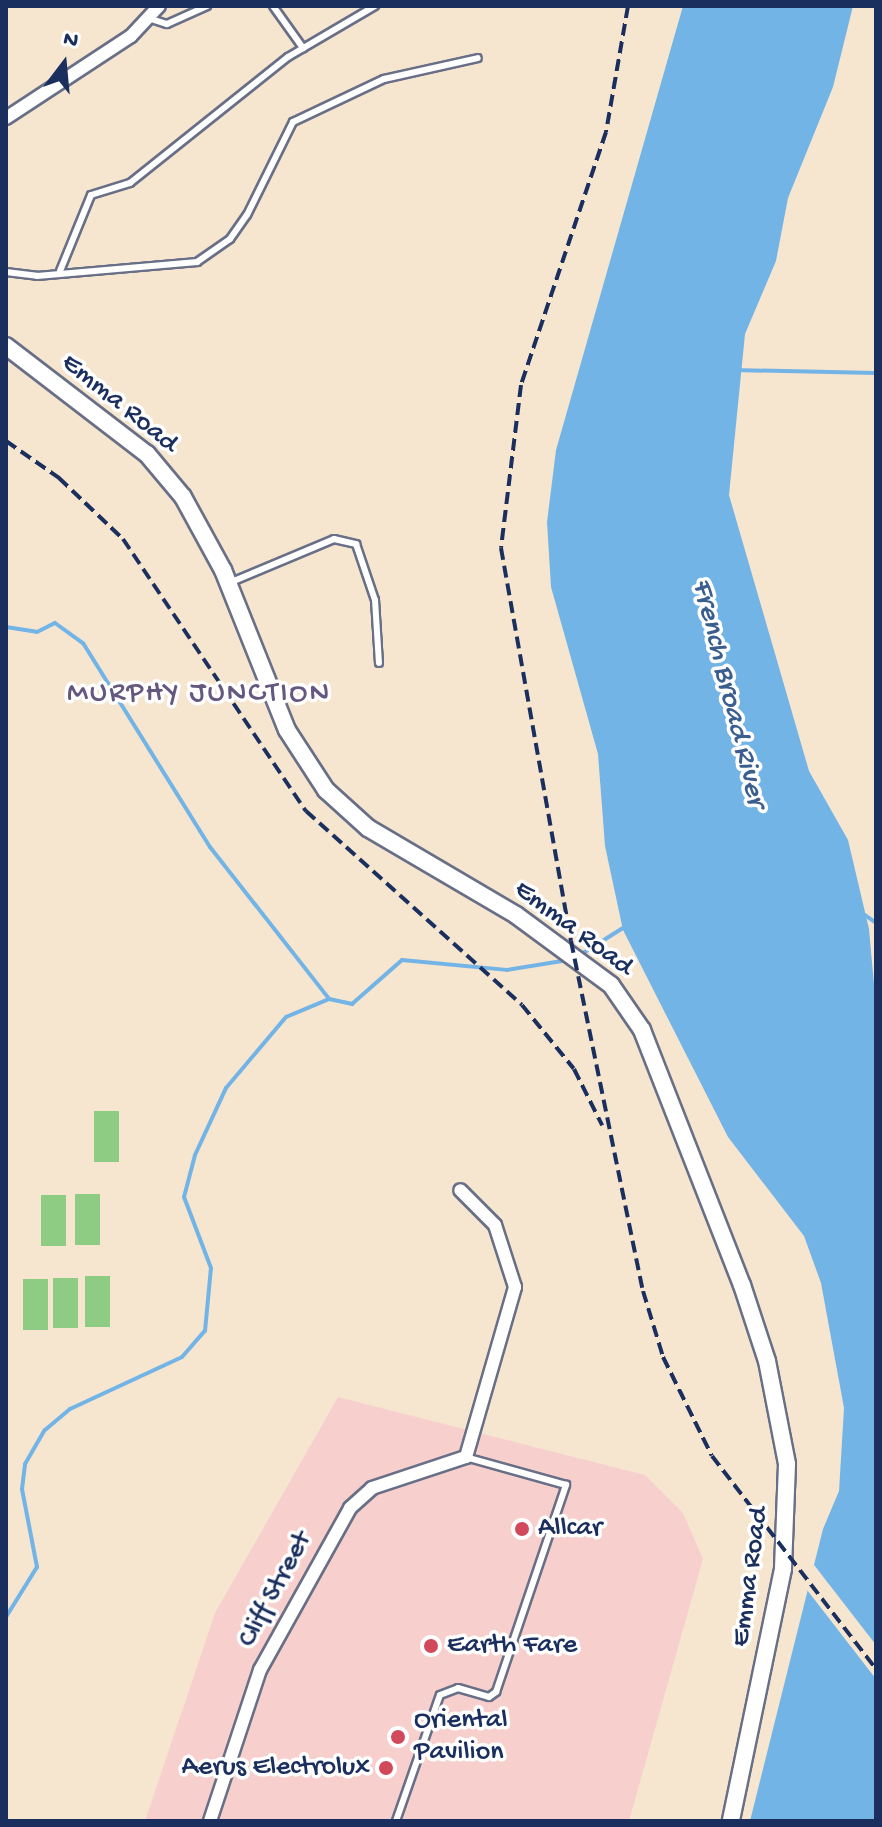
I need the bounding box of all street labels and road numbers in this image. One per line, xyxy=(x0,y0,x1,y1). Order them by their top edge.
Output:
street label: Emma Road xyxy=(54,347,184,461)
street label: Emma Road xyxy=(507,873,639,985)
street label: Emma Road xyxy=(725,1505,777,1649)
street label: Cliff Street xyxy=(232,1527,320,1653)

